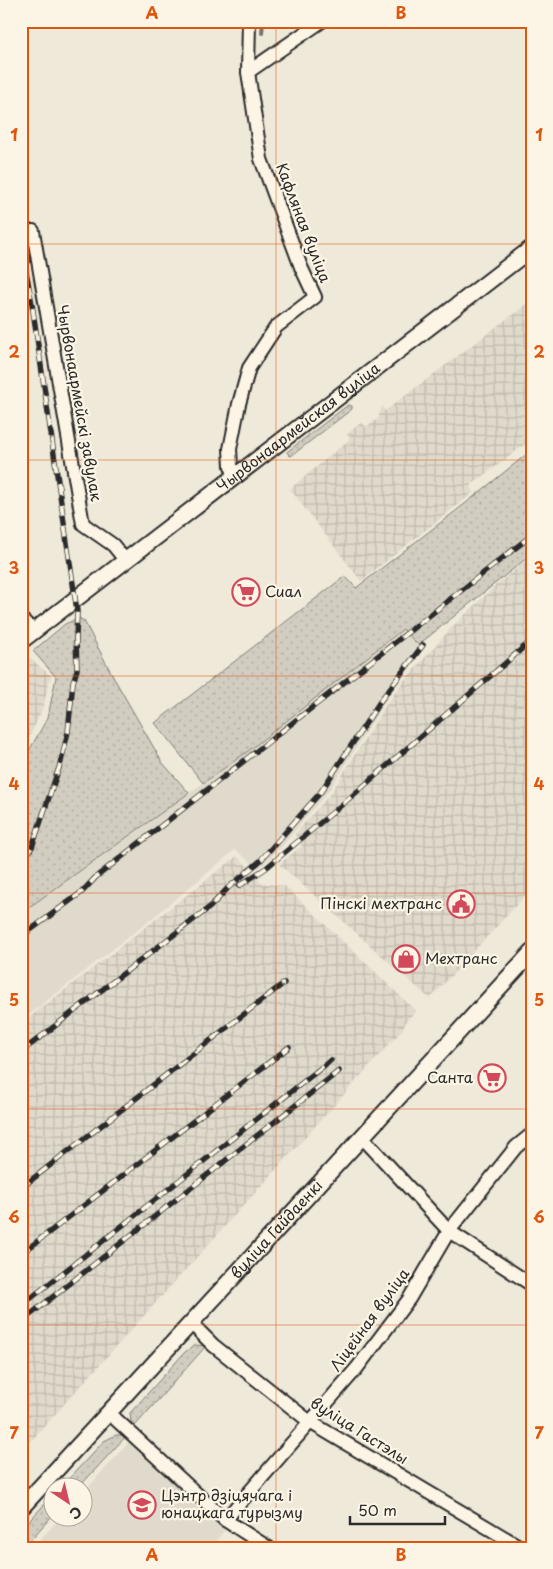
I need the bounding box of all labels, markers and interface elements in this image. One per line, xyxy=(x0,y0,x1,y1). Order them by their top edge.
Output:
text: A xyxy=(146,0,159,24)
text: B xyxy=(396,0,407,24)
text: 1 xyxy=(10,122,18,146)
text: 1 xyxy=(535,122,543,146)
street label: Кафляная вуліца xyxy=(271,159,338,286)
street label: Чырвонаармейскі завулак xyxy=(52,303,109,503)
text: 2 xyxy=(8,339,20,363)
text: 2 xyxy=(533,339,545,363)
street label: Чырвонаармейская вуліца xyxy=(211,355,385,497)
text: 3 xyxy=(9,555,19,579)
text: 3 xyxy=(534,555,544,579)
supermarket icon: Сиал xyxy=(231,577,261,607)
place label: Сиал xyxy=(265,579,302,602)
text: 4 xyxy=(9,771,20,795)
text: 4 xyxy=(534,771,545,795)
public building icon: Пінскі мехтранс xyxy=(446,889,476,919)
place label: Пінскі мехтранс xyxy=(320,891,442,914)
shop icon: Мехтранс xyxy=(391,944,421,974)
place label: Мехтранс xyxy=(425,946,498,969)
text: 5 xyxy=(9,987,19,1011)
text: 5 xyxy=(534,987,544,1011)
supermarket icon: Санта xyxy=(477,1063,507,1093)
place label: Санта xyxy=(427,1065,474,1088)
street label: вуліца Гайдаенкі xyxy=(224,1174,327,1283)
text: 6 xyxy=(8,1204,20,1228)
text: 6 xyxy=(533,1204,545,1228)
street label: Ліцейная вуліца xyxy=(323,1262,415,1376)
street label: вуліца Гастэлы xyxy=(306,1390,413,1469)
text: 7 xyxy=(9,1420,19,1444)
text: 7 xyxy=(534,1420,544,1444)
north arrow xyxy=(42,1476,92,1526)
place label: Цэнтр дзіцячага і юнацкага турызму xyxy=(161,1483,303,1523)
school or university icon: Цэнтр дзіцячага і юнацкага турызму xyxy=(127,1490,157,1520)
scale bar xyxy=(350,1494,446,1526)
text: 50 m xyxy=(358,1498,397,1521)
text: С xyxy=(65,1501,86,1525)
text: A xyxy=(146,1542,159,1566)
text: B xyxy=(396,1542,407,1566)

